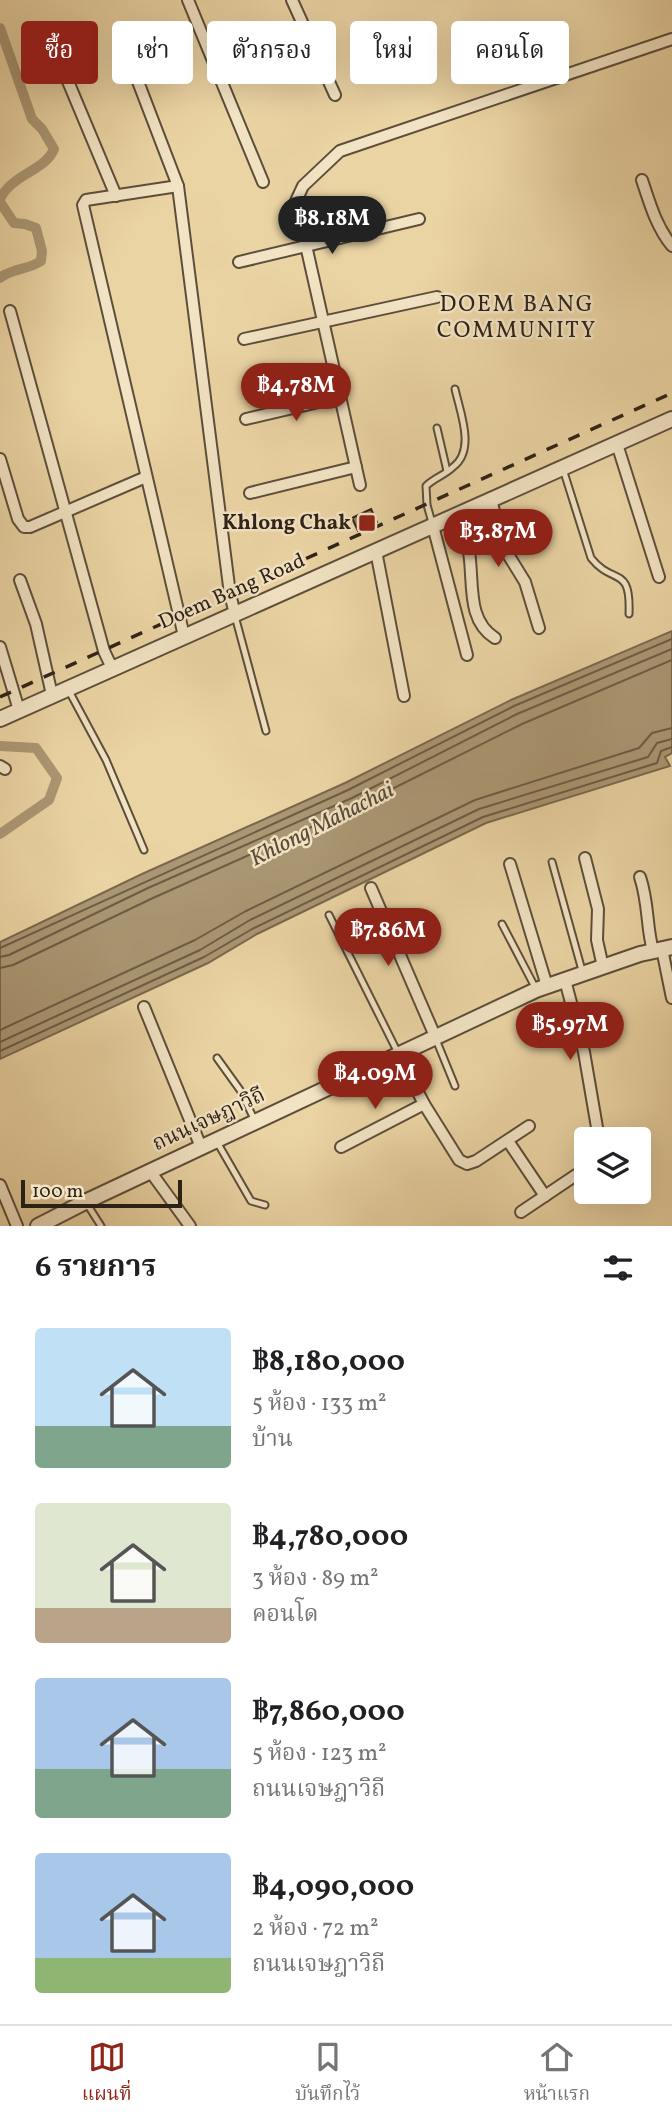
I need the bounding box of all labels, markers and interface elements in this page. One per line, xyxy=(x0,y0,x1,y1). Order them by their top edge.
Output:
chip: ซื้อ xyxy=(21,21,98,84)
chip: เช่า xyxy=(112,21,193,84)
chip: ตัวกรอง xyxy=(207,21,336,84)
chip: ใหม่ xyxy=(350,21,437,84)
chip: คอนโด xyxy=(451,21,569,84)
pin: ฿8.18M xyxy=(275,196,389,256)
text: ฿8.18M xyxy=(294,203,370,235)
district label: DOEM BANG COMMUNITY xyxy=(437,289,597,347)
pin: ฿4.78M xyxy=(239,364,353,423)
text: ฿4.78M xyxy=(257,370,335,402)
place label: Khlong Chak xyxy=(222,509,351,538)
pin: ฿3.87M xyxy=(441,510,555,569)
marker: Khlong Chak xyxy=(357,513,377,533)
text: ฿3.87M xyxy=(460,516,536,548)
street label: Doem Bang Road xyxy=(154,547,310,637)
water label: Khlong Mahachai xyxy=(244,775,400,875)
pin: ฿7.86M xyxy=(331,908,445,968)
text: ฿7.86M xyxy=(350,915,426,947)
pin: ฿5.97M xyxy=(513,1002,627,1062)
text: ฿5.97M xyxy=(532,1009,608,1041)
pin: ฿4.09M xyxy=(318,1052,432,1111)
text: ฿4.09M xyxy=(334,1058,416,1090)
street label: ถนนเจษฎาวิถี xyxy=(148,1081,270,1159)
map controls xyxy=(574,1127,651,1204)
button: layers xyxy=(574,1127,651,1204)
scale bar xyxy=(21,1177,182,1209)
text: 100 m xyxy=(32,1179,83,1205)
text: 6 รายการ xyxy=(35,1247,156,1289)
icon: filters xyxy=(599,1249,637,1287)
text: ฿8,180,000 xyxy=(252,1341,405,1383)
icon: home xyxy=(91,1356,175,1440)
text: 5 ห้อง · 133 m² xyxy=(252,1388,387,1420)
text: บ้าน xyxy=(252,1424,293,1456)
text: ฿4,780,000 xyxy=(252,1516,408,1558)
icon: home xyxy=(91,1531,175,1615)
text: 3 ห้อง · 89 m² xyxy=(252,1563,379,1595)
text: คอนโด xyxy=(252,1599,319,1631)
text: ฿7,860,000 xyxy=(252,1691,405,1733)
icon: home xyxy=(91,1706,175,1790)
text: 5 ห้อง · 123 m² xyxy=(252,1738,387,1770)
text: ถนนเจษฎาวิถี xyxy=(252,1774,385,1806)
text: ฿4,090,000 xyxy=(252,1866,414,1908)
icon: home xyxy=(91,1881,175,1965)
text: 2 ห้อง · 72 m² xyxy=(252,1913,378,1945)
text: ถนนเจษฎาวิถี xyxy=(252,1949,385,1981)
tab: แผนที่ xyxy=(82,2038,132,2110)
tab: บันทึกไว้ xyxy=(295,2038,360,2110)
tab: หน้าแรก xyxy=(524,2038,590,2110)

